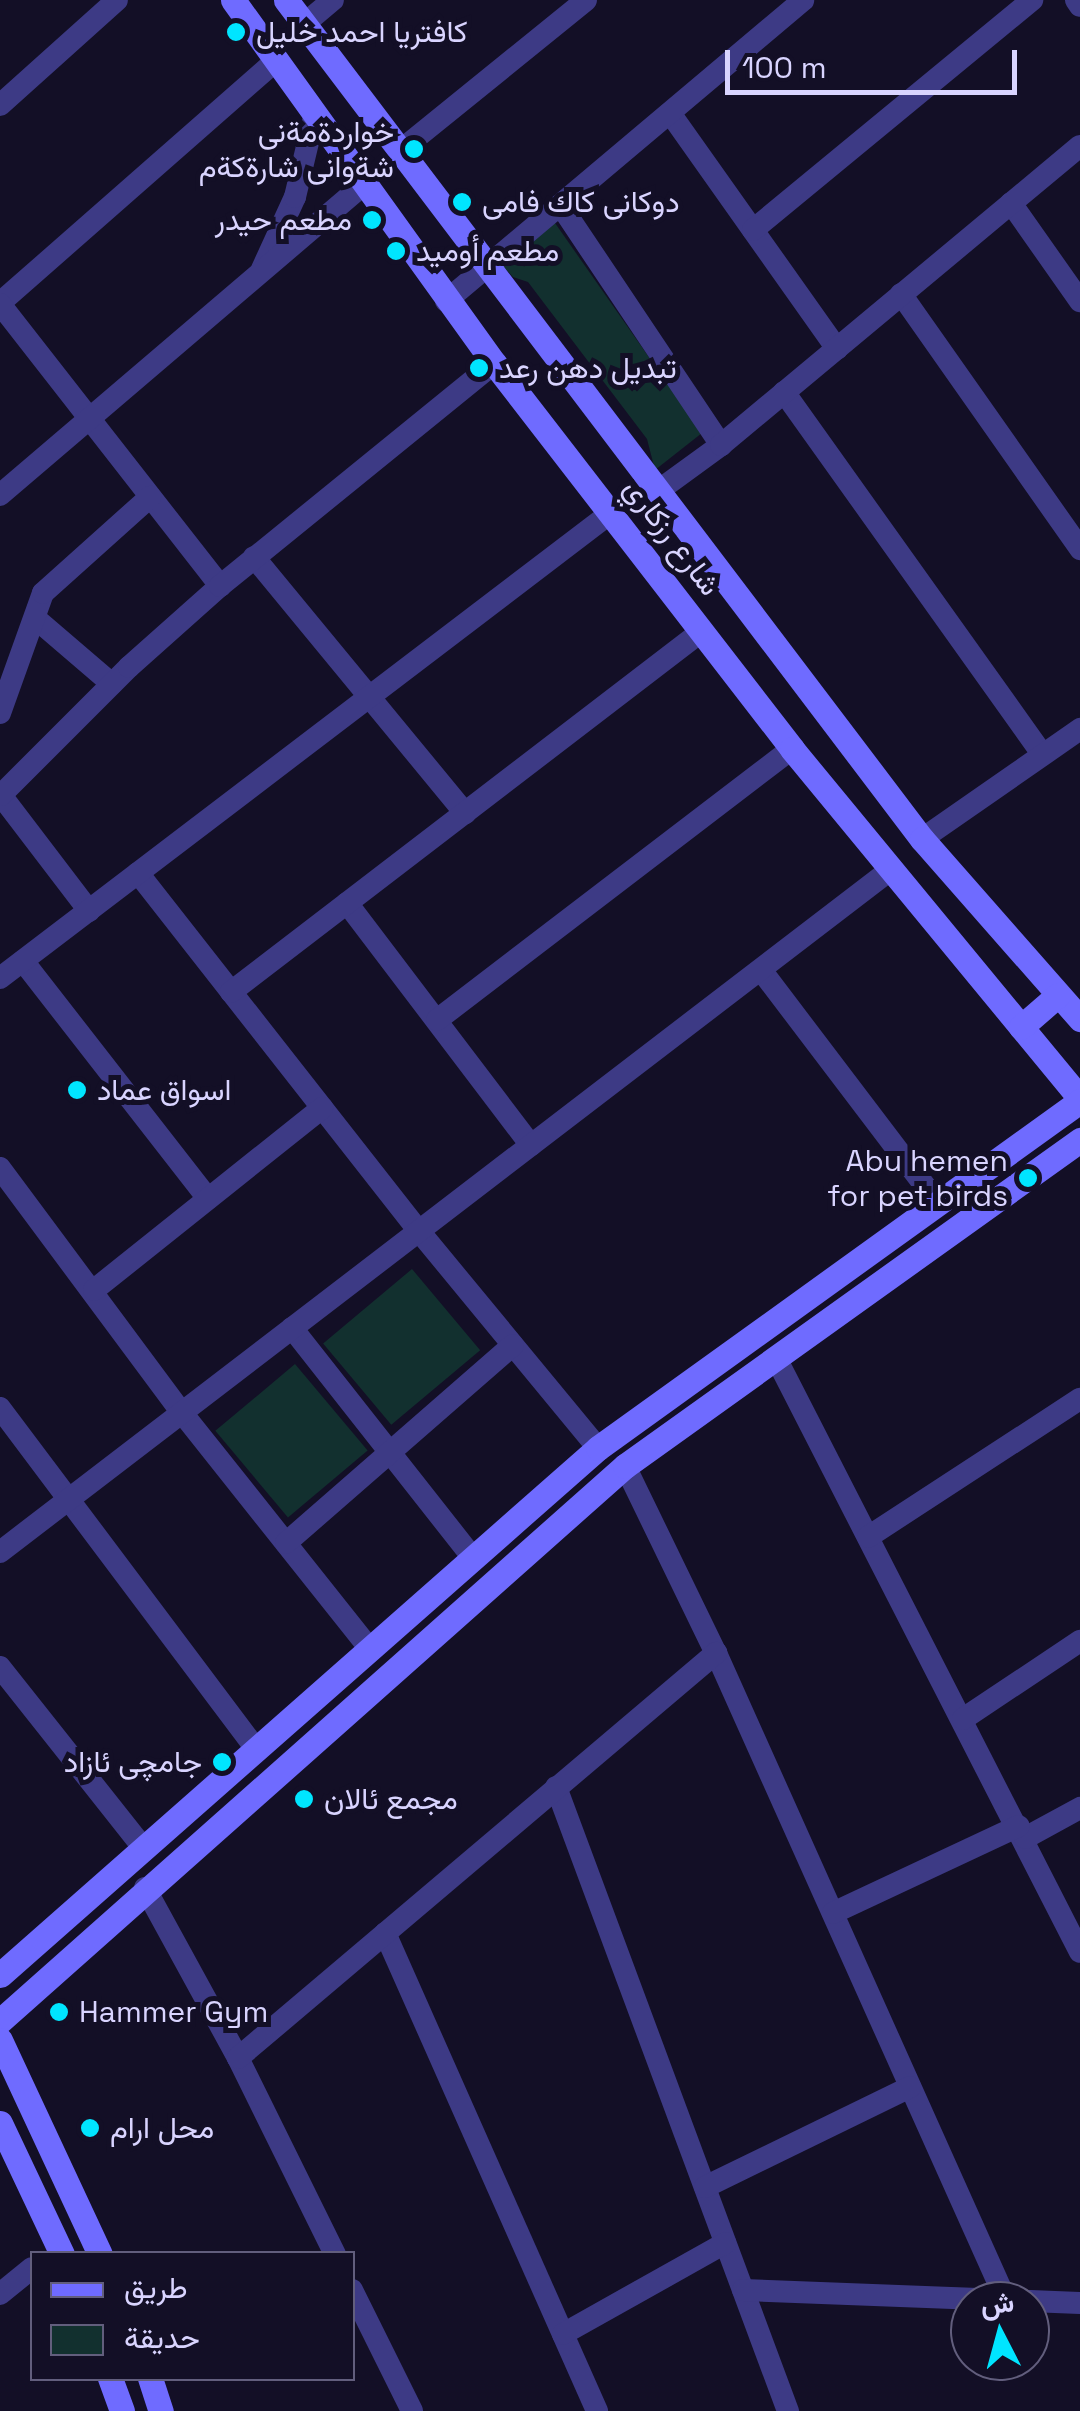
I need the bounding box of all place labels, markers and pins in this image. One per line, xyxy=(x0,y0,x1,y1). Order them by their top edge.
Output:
place label: كافتريا احمد خليل xyxy=(256,14,468,50)
marker: كافتريا احمد خليل xyxy=(225,21,247,43)
place label: خواردةمةنى شةوانى شارةكةم xyxy=(199,114,394,184)
marker: خواردةمةنى شةوانى شارةكةم xyxy=(403,138,425,160)
place label: دوكانى كاك فامى xyxy=(482,184,680,220)
marker: دوكانى كاك فامى xyxy=(451,191,473,213)
place label: مطعم حيدر xyxy=(215,202,352,238)
marker: مطعم حيدر xyxy=(361,209,383,231)
place label: مطعم أوميد xyxy=(416,233,559,269)
marker: مطعم أوميد xyxy=(385,240,407,262)
place label: تبديل دهن رعد xyxy=(499,350,677,386)
marker: تبديل دهن رعد xyxy=(468,357,490,379)
place label: اسواق عماد xyxy=(97,1072,231,1108)
marker: اسواق عماد xyxy=(66,1079,88,1101)
place label: Abu hemen for pet birds xyxy=(827,1143,1008,1214)
marker: Abu hemen for pet birds xyxy=(1017,1167,1039,1189)
place label: جامچی ئازاد xyxy=(64,1744,202,1780)
marker: جامچی ئازاد xyxy=(211,1751,233,1773)
place label: مجمع ئالان xyxy=(324,1781,458,1817)
marker: مجمع ئالان xyxy=(293,1788,315,1810)
place label: Hammer Gym xyxy=(79,1994,268,2030)
marker: Hammer Gym xyxy=(48,2001,70,2023)
place label: محل ارام xyxy=(110,2110,214,2146)
marker: محل ارام xyxy=(79,2117,101,2139)

